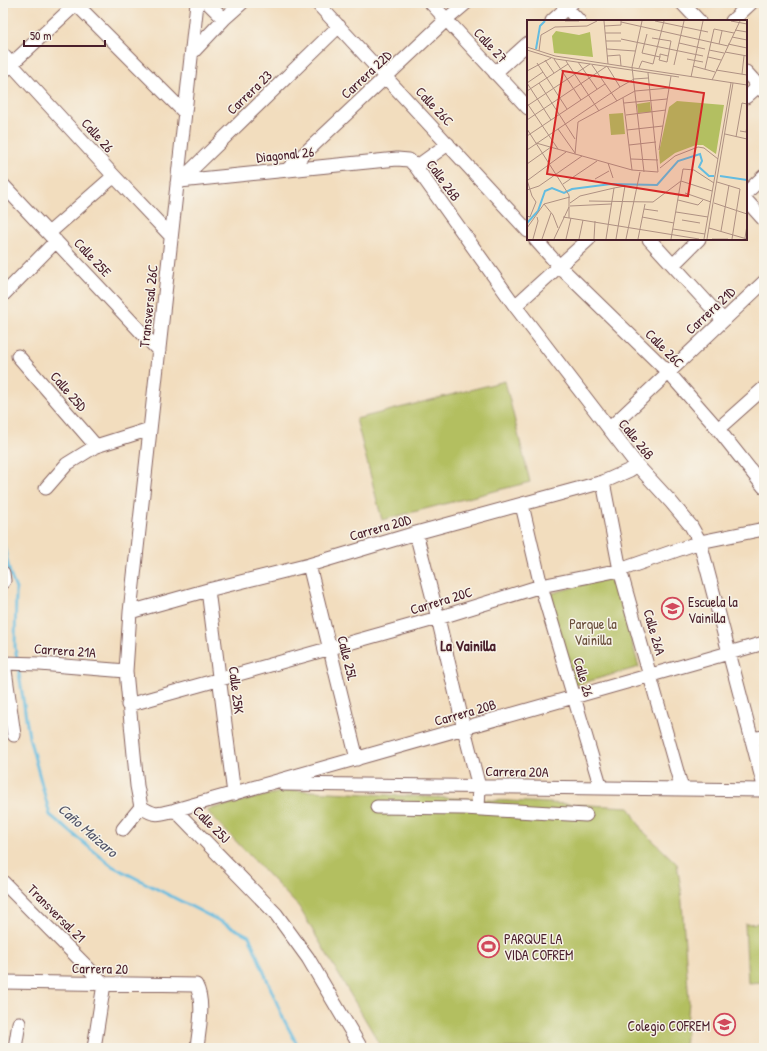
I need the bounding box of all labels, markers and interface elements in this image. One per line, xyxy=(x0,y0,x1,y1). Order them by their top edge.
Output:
inset map xyxy=(527,20,747,240)
scale bar xyxy=(24,22,105,48)
street label: Calle 27 xyxy=(470,23,512,67)
text: 50 m xyxy=(30,27,51,44)
street label: Carrera 22D xyxy=(336,45,396,103)
street label: Carrera 23 xyxy=(222,66,276,118)
street label: Calle 26C xyxy=(412,82,458,130)
street label: Calle 26 xyxy=(78,114,119,157)
street label: Diagonal 26 xyxy=(255,141,315,167)
street label: Calle 26B xyxy=(422,155,466,205)
street label: Calle 25E xyxy=(70,233,116,281)
street label: Transversal 26C xyxy=(134,263,162,348)
street label: Carrera 21D xyxy=(681,282,739,338)
street label: Calle 26C xyxy=(641,324,689,372)
street label: Calle 25D xyxy=(46,367,92,415)
street label: Calle 26B xyxy=(615,415,659,463)
street label: Carrera 20D xyxy=(347,509,413,545)
street label: Carrera 20C xyxy=(408,581,475,618)
place label: Escuela la Vainilla xyxy=(688,592,738,627)
school or university icon: Escuela la Vainilla xyxy=(659,596,685,622)
street label: Calle 26A xyxy=(639,607,671,657)
park label: Parque la Vainilla xyxy=(569,614,617,649)
street label: Calle 25L xyxy=(333,634,363,682)
district label: La Vainilla xyxy=(440,635,496,656)
street label: Carrera 21A xyxy=(33,638,97,662)
street label: Calle 26 xyxy=(569,655,599,699)
street label: Calle 25K xyxy=(225,665,249,716)
street label: Carrera 20B xyxy=(432,694,498,730)
street label: Carrera 20A xyxy=(485,761,549,781)
water label: Caño Maizaro xyxy=(54,798,123,862)
street label: Calle 25J xyxy=(189,801,235,847)
street label: Transversal 21 xyxy=(24,880,90,946)
place label: PARQUE LA VIDA COFREM xyxy=(504,929,573,964)
sports icon: PARQUE LA VIDA COFREM xyxy=(475,933,501,959)
street label: Carrera 20 xyxy=(72,958,128,978)
school or university icon: Colegio COFREM xyxy=(712,1012,738,1038)
place label: Colegio COFREM xyxy=(628,1016,710,1036)

